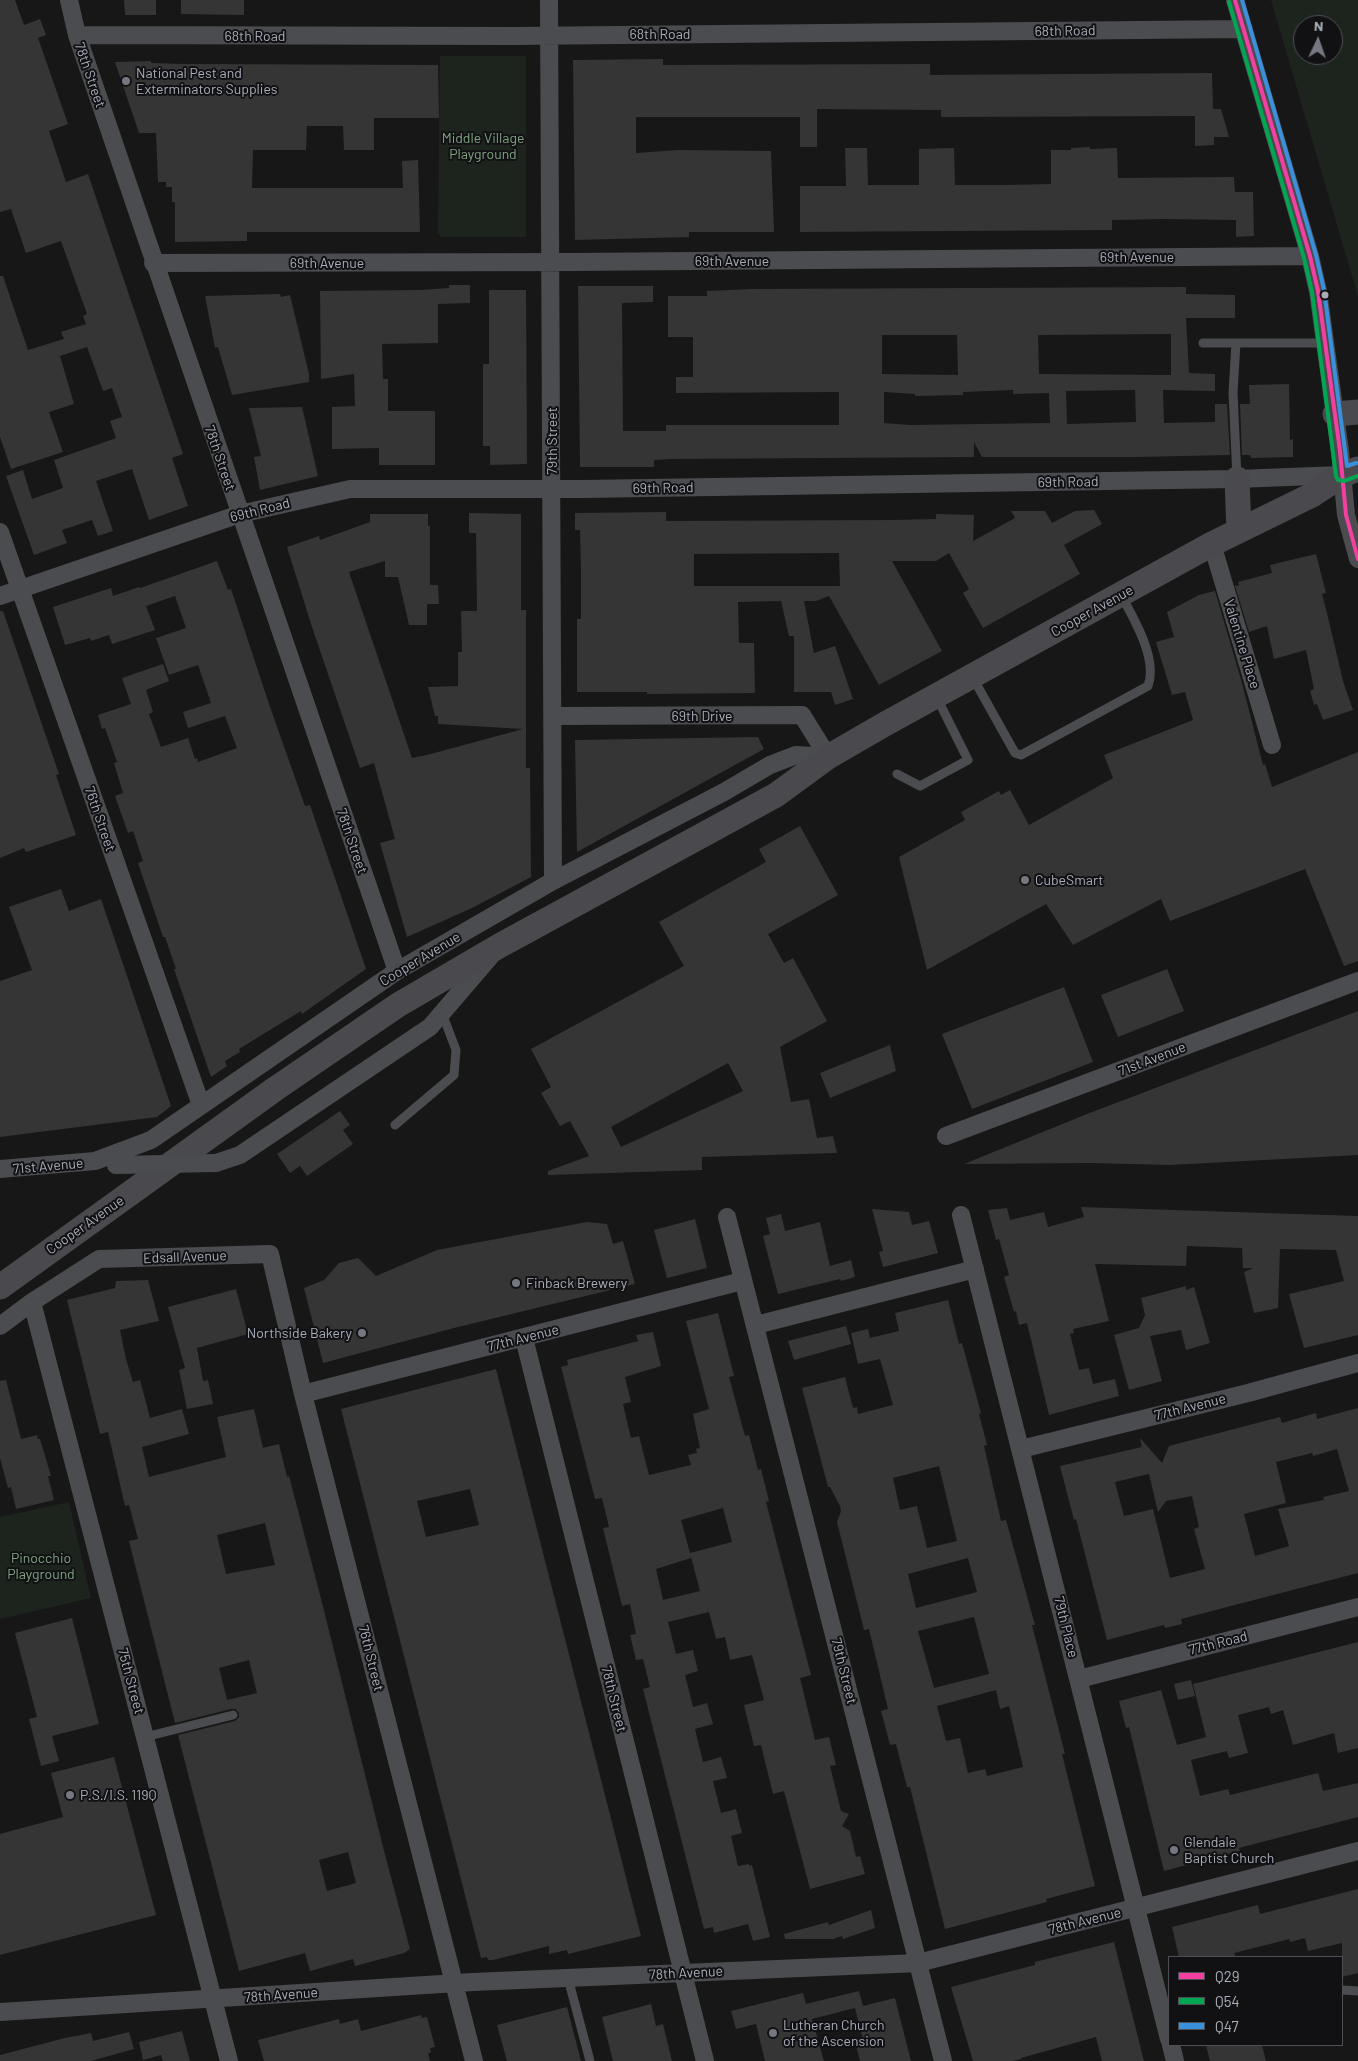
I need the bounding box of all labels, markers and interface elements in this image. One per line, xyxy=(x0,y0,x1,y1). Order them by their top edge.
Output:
north arrow xyxy=(1293,15,1343,65)
text: N xyxy=(1314,17,1324,34)
street label: 68th Road xyxy=(1034,22,1096,40)
street label: 68th Road xyxy=(630,26,690,42)
street label: 68th Road xyxy=(225,28,285,44)
street label: 78th Street xyxy=(71,40,109,110)
place label: National Pest and Exterminators Supplies xyxy=(136,65,277,98)
marker: National Pest and Exterminators Supplies xyxy=(120,75,132,87)
park label: Middle Village Playground xyxy=(442,130,524,162)
street label: 69th Avenue xyxy=(1100,249,1174,265)
street label: 69th Avenue xyxy=(695,253,769,269)
street label: 69th Avenue xyxy=(290,255,364,271)
unlabelled marker xyxy=(1320,290,1330,300)
street label: 79th Street xyxy=(544,407,560,475)
street label: 78th Street xyxy=(201,423,239,493)
street label: 69th Road xyxy=(1037,473,1099,491)
street label: 69th Road xyxy=(632,479,694,497)
street label: 69th Road xyxy=(228,494,292,526)
street label: Cooper Avenue xyxy=(1048,582,1136,640)
street label: Valentine Place xyxy=(1220,597,1264,691)
street label: 69th Drive xyxy=(671,708,733,724)
street label: 76th Street xyxy=(81,784,119,854)
street label: 78th Street xyxy=(333,806,371,876)
place label: CubeSmart xyxy=(1035,872,1103,888)
marker: CubeSmart xyxy=(1019,874,1031,886)
street label: Cooper Avenue xyxy=(377,928,463,990)
street label: 71st Avenue xyxy=(1116,1038,1188,1080)
street label: 71st Avenue xyxy=(12,1155,84,1177)
street label: Cooper Avenue xyxy=(43,1192,127,1258)
street label: Edsall Avenue xyxy=(143,1247,227,1267)
place label: Finback Brewery xyxy=(526,1275,627,1291)
marker: Finback Brewery xyxy=(510,1277,522,1289)
street label: 77th Avenue xyxy=(485,1321,561,1355)
place label: Northside Bakery xyxy=(247,1325,352,1341)
marker: Northside Bakery xyxy=(356,1327,368,1339)
street label: 77th Avenue xyxy=(1152,1390,1228,1424)
park label: Pinocchio Playground xyxy=(7,1550,75,1582)
street label: 79th Place xyxy=(1050,1595,1082,1659)
street label: 76th Street xyxy=(355,1623,387,1693)
street label: 77th Road xyxy=(1187,1628,1249,1658)
street label: 79th Street xyxy=(828,1636,860,1706)
street label: 75th Street xyxy=(114,1646,148,1716)
street label: 78th Street xyxy=(598,1664,630,1734)
place label: P.S./I.S. 119Q xyxy=(80,1787,157,1803)
marker: P.S./I.S. 119Q xyxy=(64,1789,76,1801)
place label: Glendale Baptist Church xyxy=(1184,1834,1274,1866)
marker: Glendale Baptist Church xyxy=(1168,1844,1180,1856)
street label: 78th Avenue xyxy=(1047,1904,1123,1938)
legend xyxy=(1168,1956,1343,2046)
street label: 78th Avenue xyxy=(649,1963,723,1983)
text: Q29 xyxy=(1215,1967,1240,1985)
street label: 78th Avenue xyxy=(244,1984,318,2006)
text: Q54 xyxy=(1215,1992,1240,2010)
place label: Lutheran Church of the Ascension xyxy=(783,2017,884,2050)
text: Q47 xyxy=(1215,2017,1239,2035)
marker: Lutheran Church of the Ascension xyxy=(767,2027,779,2039)

